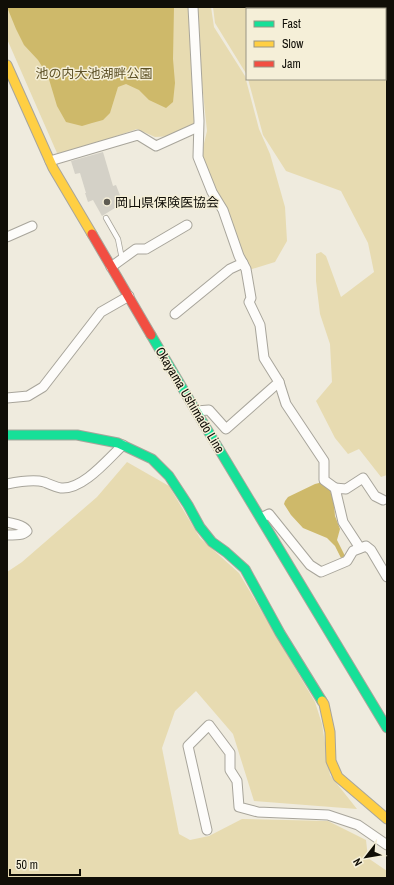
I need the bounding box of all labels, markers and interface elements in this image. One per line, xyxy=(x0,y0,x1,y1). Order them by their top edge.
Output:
legend xyxy=(246,8,386,80)
text: Fast xyxy=(282,16,301,32)
text: Slow xyxy=(282,36,304,52)
text: Jam xyxy=(282,56,301,72)
park label: 池の内大池湖畔公園 xyxy=(35,65,153,82)
place label: 岡山県保険医協会 xyxy=(115,194,219,211)
marker: 岡山県保険医協会 xyxy=(102,197,112,207)
street label: Okayama Ushimado Line xyxy=(152,344,228,456)
north arrow xyxy=(346,837,386,877)
scale bar xyxy=(10,851,80,877)
text: N xyxy=(350,856,365,869)
text: 50 m xyxy=(16,857,38,873)

